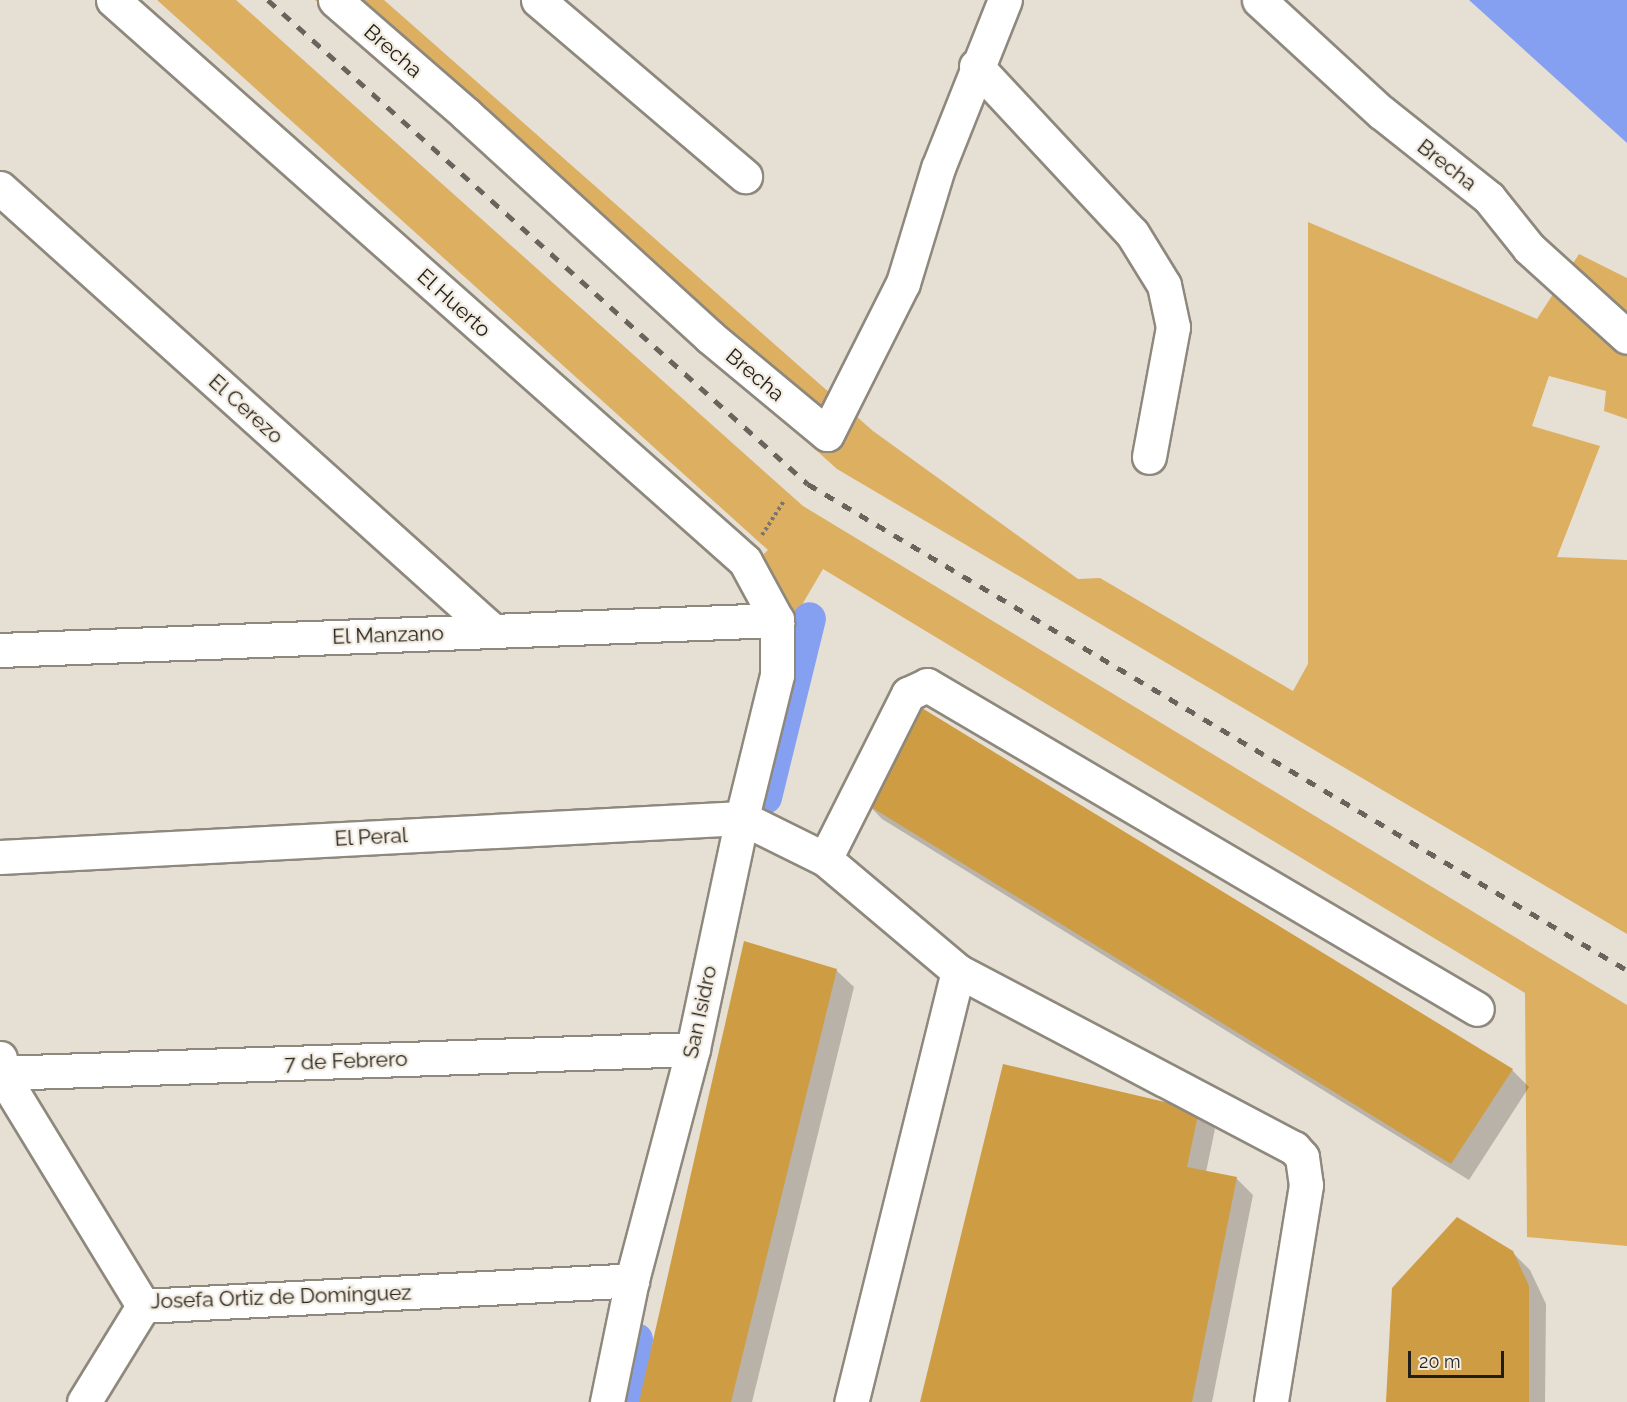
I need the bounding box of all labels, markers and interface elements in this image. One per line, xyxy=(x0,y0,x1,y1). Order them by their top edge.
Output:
street label: Brecha xyxy=(359,19,427,83)
street label: Brecha xyxy=(1412,134,1482,196)
street label: El Huerto xyxy=(412,263,496,343)
street label: Brecha xyxy=(721,343,789,407)
street label: El Cerezo xyxy=(203,369,289,449)
street label: El Manzano xyxy=(331,620,445,650)
street label: El Peral xyxy=(334,822,408,852)
street label: San Isidro xyxy=(678,963,722,1061)
street label: 7 de Febrero xyxy=(284,1046,408,1076)
street label: Josefa Ortiz de Domínguez xyxy=(150,1280,412,1314)
scale bar xyxy=(1411,1339,1507,1377)
text: 20 m xyxy=(1419,1351,1461,1372)

